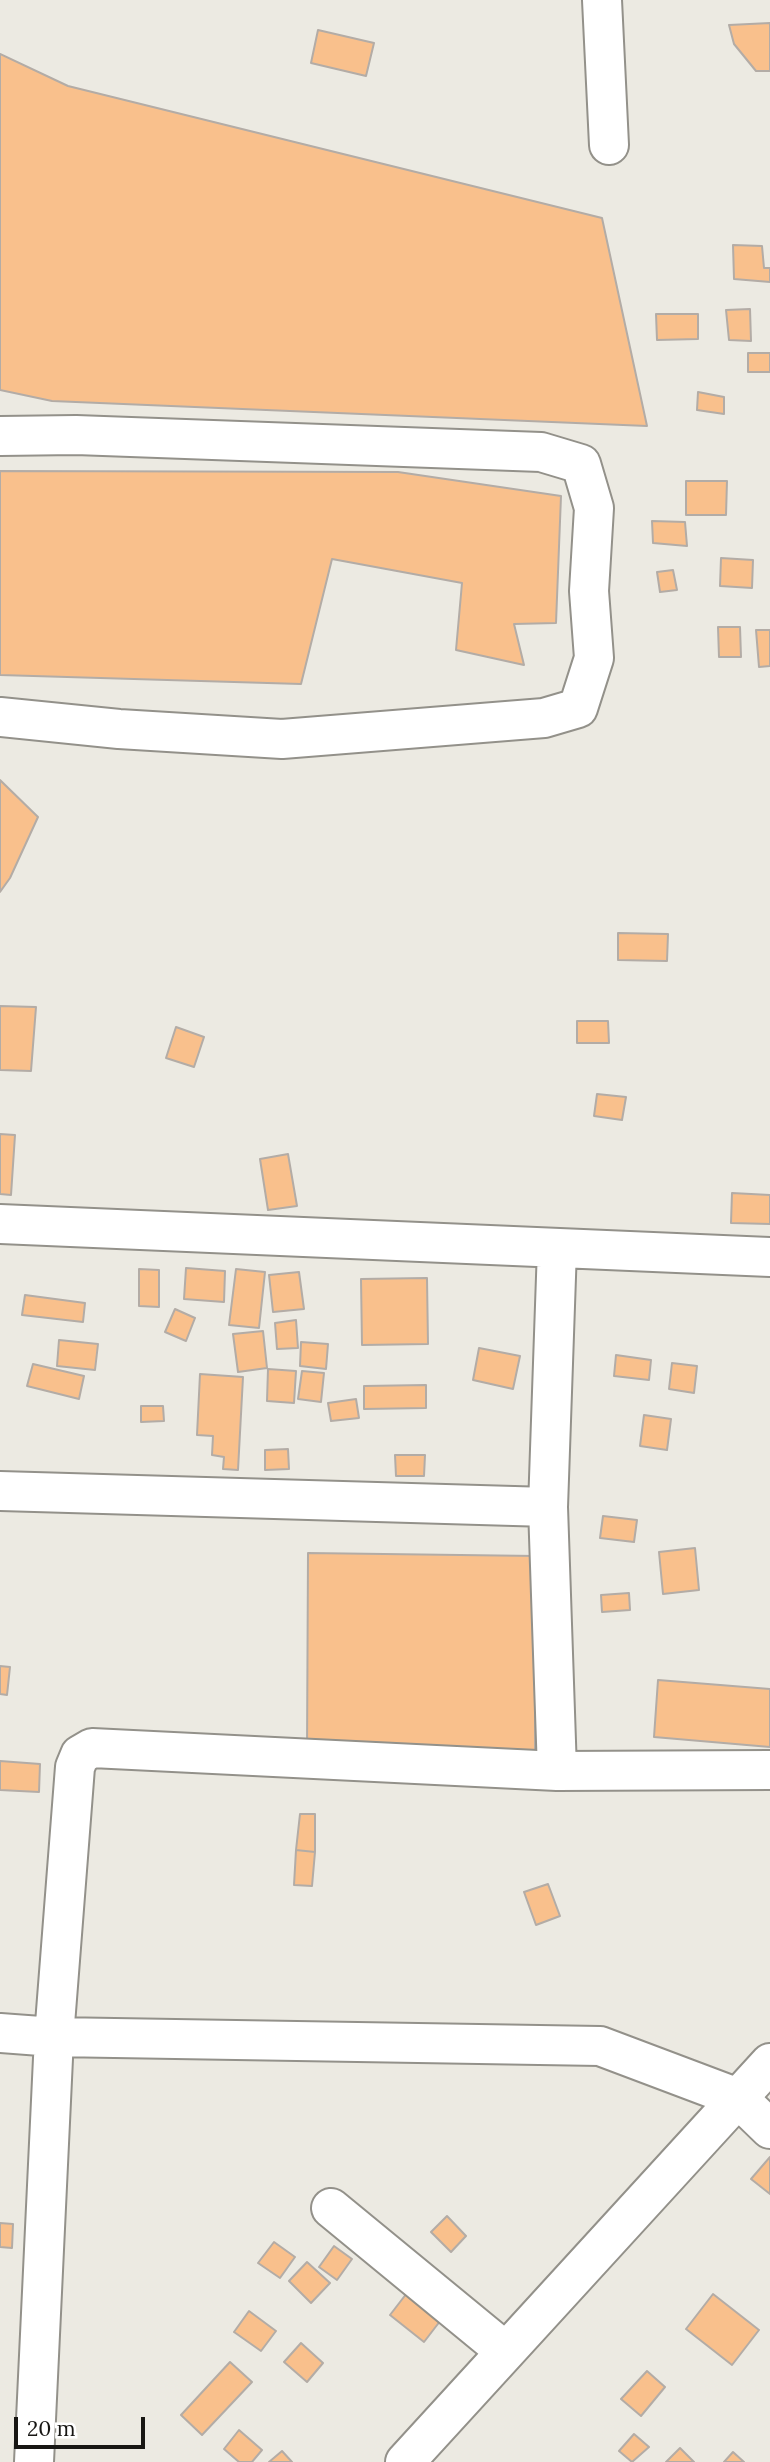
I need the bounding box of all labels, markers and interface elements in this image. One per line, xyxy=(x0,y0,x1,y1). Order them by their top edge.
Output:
scale bar xyxy=(18,2402,149,2446)
text: 20 m xyxy=(27,2415,76,2442)

